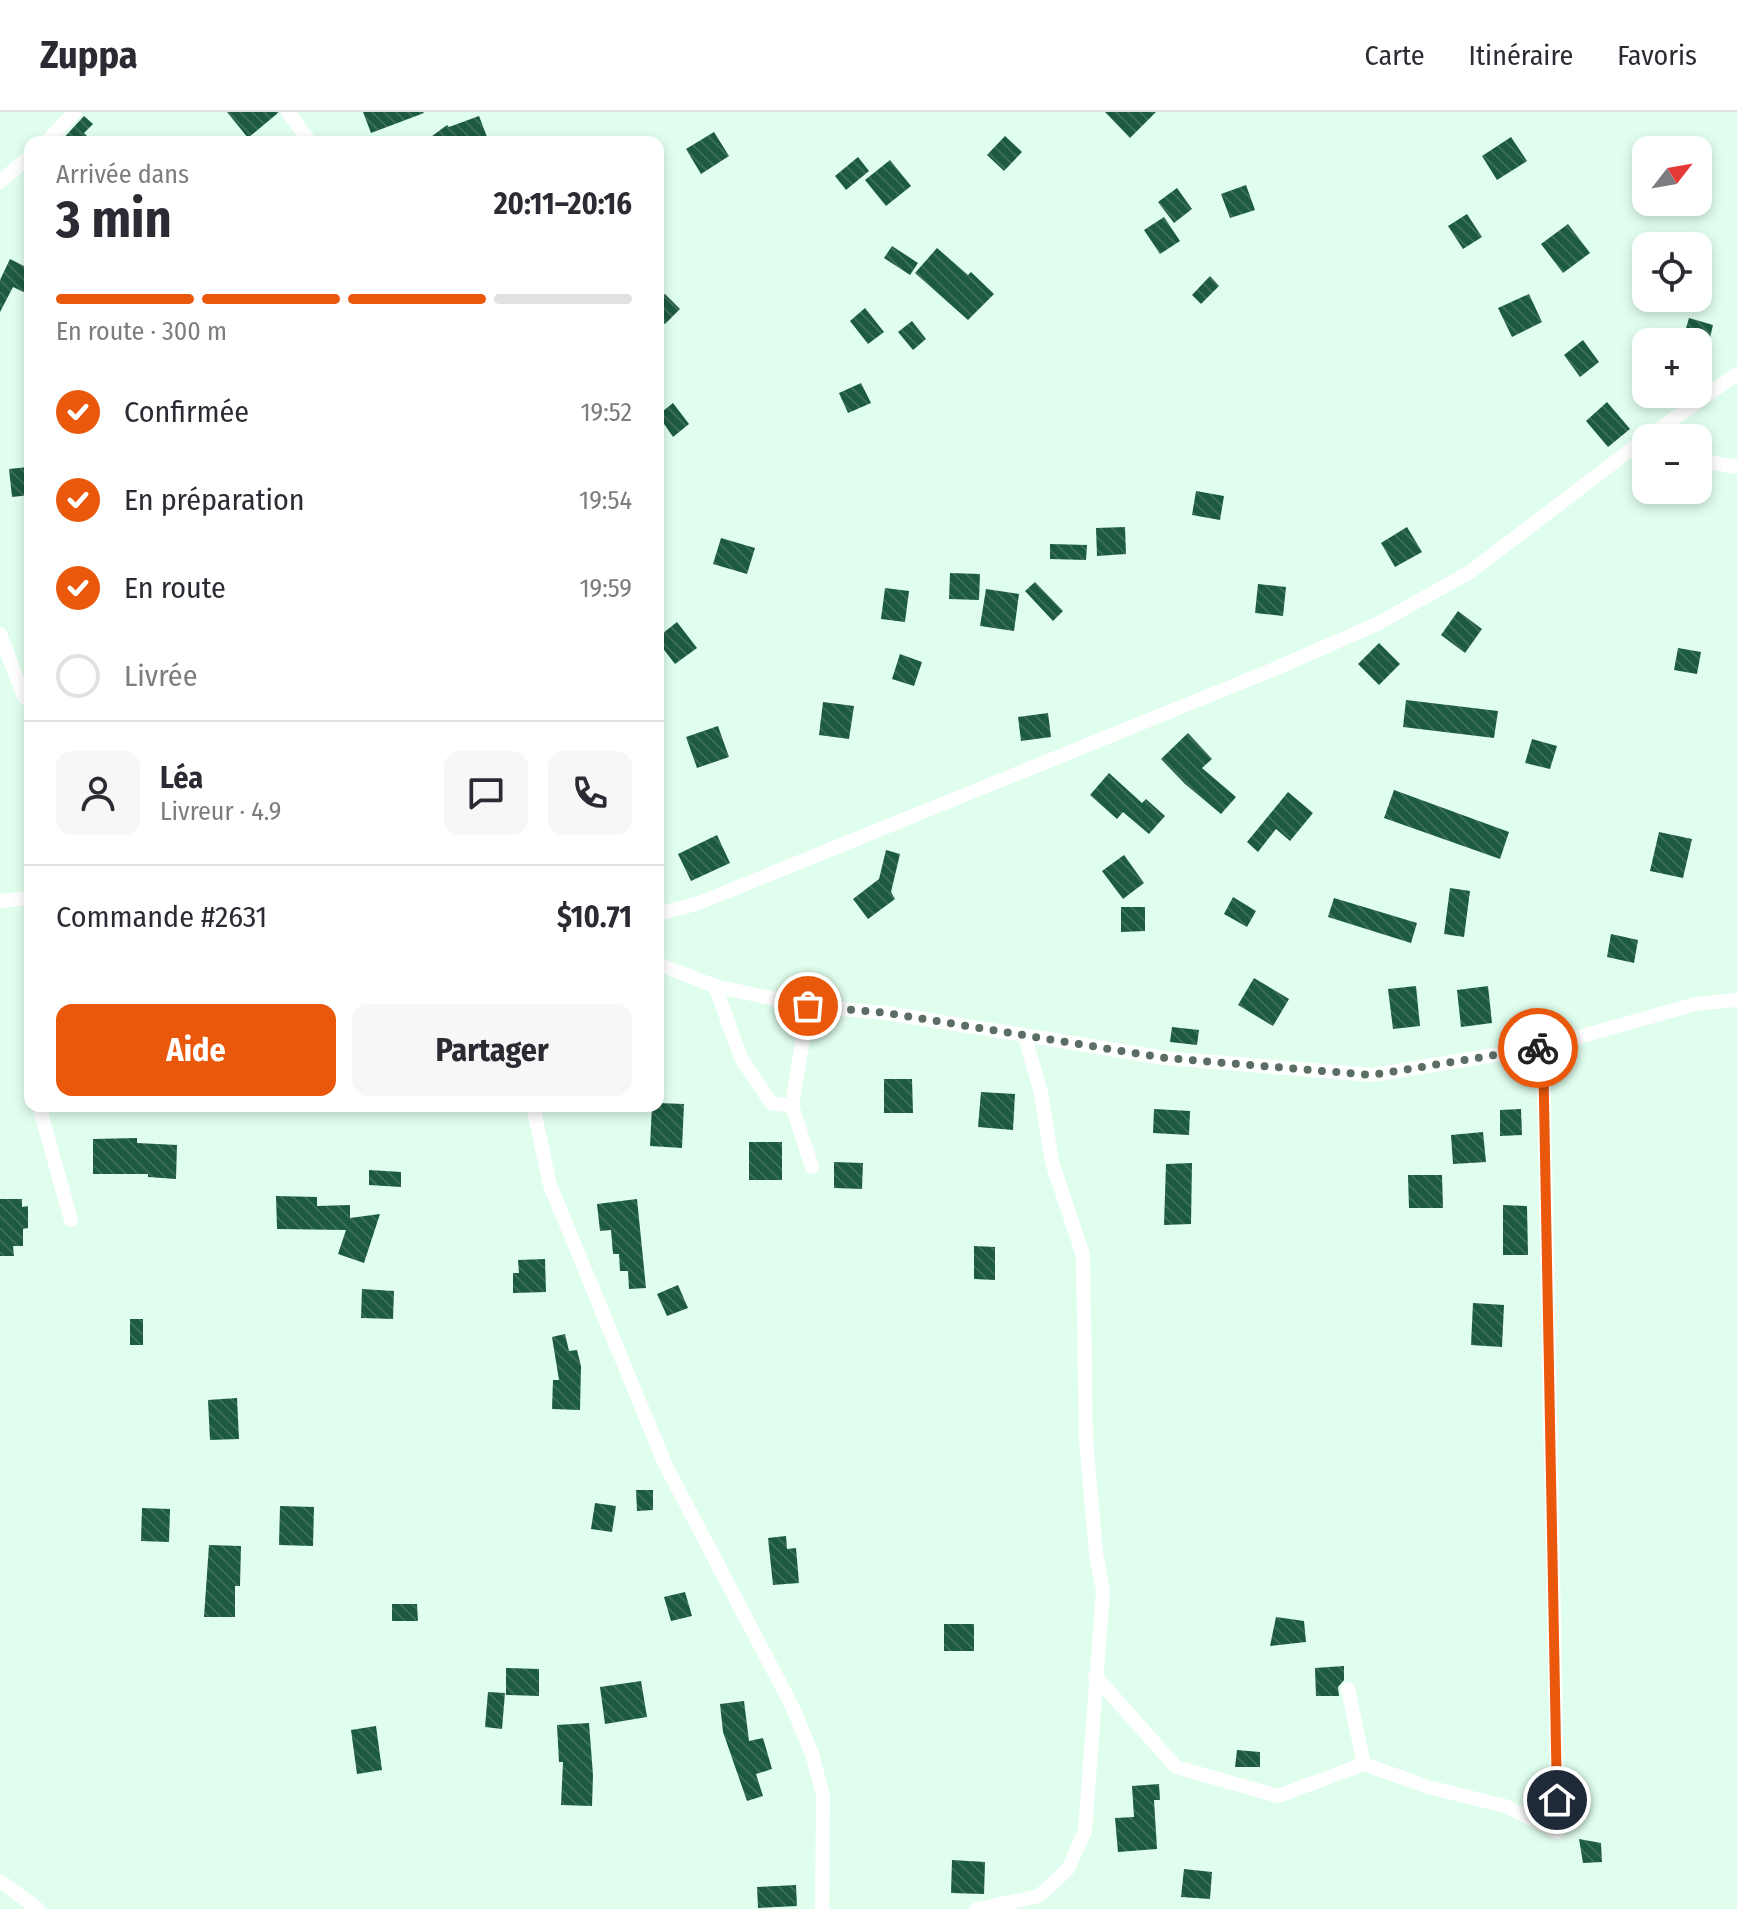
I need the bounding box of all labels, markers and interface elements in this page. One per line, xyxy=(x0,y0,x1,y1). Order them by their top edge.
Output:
text: Zuppa xyxy=(40,32,138,78)
text: Carte xyxy=(1365,39,1425,72)
text: Itinéraire xyxy=(1469,39,1573,72)
text: Favoris xyxy=(1617,39,1697,72)
north arrow xyxy=(1632,136,1712,216)
map controls xyxy=(1632,136,1712,504)
text: Arrivée dans xyxy=(56,159,189,190)
text: 20:11–20:16 xyxy=(494,186,632,222)
text: 3 min xyxy=(56,188,172,251)
button: locate xyxy=(1632,232,1712,312)
text: En route · 300 m xyxy=(56,316,227,347)
button: + xyxy=(1632,328,1712,408)
icon: check xyxy=(56,390,100,434)
text: Confirmée xyxy=(124,394,249,430)
text: 19:52 xyxy=(580,397,632,428)
button: − xyxy=(1632,424,1712,504)
icon: check xyxy=(56,478,100,522)
text: En préparation xyxy=(124,482,305,518)
text: 19:54 xyxy=(579,485,632,516)
icon: check xyxy=(56,566,100,610)
text: En route xyxy=(124,570,226,606)
text: 19:59 xyxy=(579,573,632,604)
text: Livrée xyxy=(124,658,197,694)
button: person xyxy=(56,751,140,835)
button: chat xyxy=(444,751,528,835)
button: phone xyxy=(548,751,632,835)
text: Léa xyxy=(160,760,203,796)
text: Livreur · 4.9 xyxy=(160,796,281,827)
text: Commande #2631 xyxy=(56,899,267,935)
text: $10.71 xyxy=(557,899,632,935)
pin xyxy=(774,972,842,1040)
icon: bag xyxy=(786,984,830,1028)
button: Aide xyxy=(56,1004,336,1096)
button: Partager xyxy=(352,1004,632,1096)
courier xyxy=(1498,1008,1578,1088)
icon: bike xyxy=(1516,1026,1560,1070)
pin xyxy=(1523,1766,1591,1834)
icon: home xyxy=(1535,1778,1579,1822)

